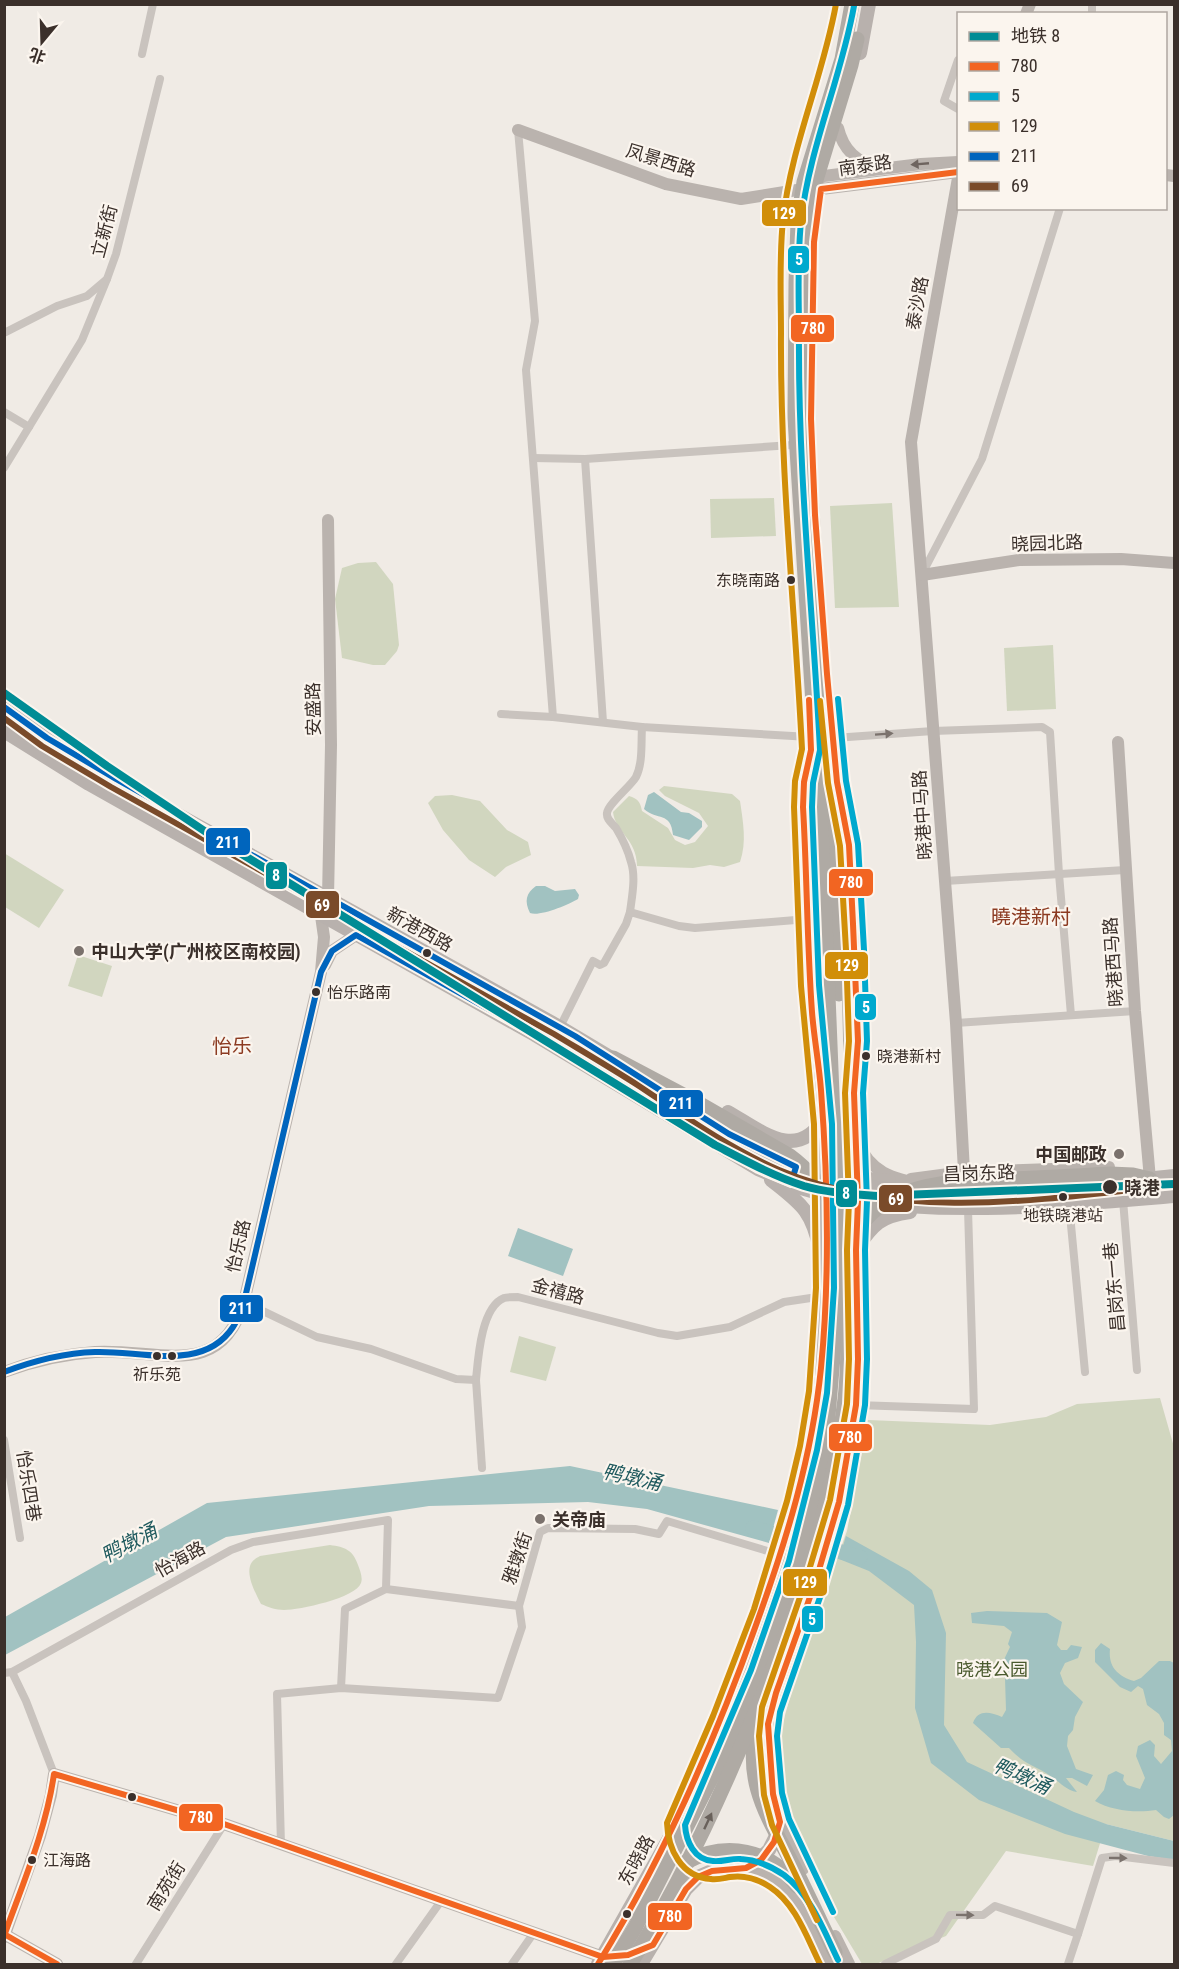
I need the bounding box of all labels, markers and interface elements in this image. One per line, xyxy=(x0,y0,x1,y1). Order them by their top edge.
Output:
north arrow xyxy=(12,12,72,72)
legend xyxy=(957,12,1167,210)
text: 地铁 8 xyxy=(1011,25,1060,46)
text: 北 xyxy=(27,44,48,67)
text: 780 xyxy=(1011,55,1038,76)
text: 5 xyxy=(1011,85,1020,106)
text: 129 xyxy=(1011,115,1038,136)
street label: 凤景西路 xyxy=(624,139,698,181)
text: 211 xyxy=(1011,145,1038,166)
street label: 南泰路 xyxy=(837,151,893,179)
one-way arrow xyxy=(910,159,929,169)
text: 69 xyxy=(1011,175,1029,196)
line badge: 129 xyxy=(761,199,807,227)
street label: 立新街 xyxy=(87,202,121,260)
text: 129 xyxy=(772,204,796,223)
line badge: 5 xyxy=(787,245,810,274)
text: 5 xyxy=(795,250,803,269)
street label: 泰沙路 xyxy=(902,275,932,331)
line badge: 780 xyxy=(790,314,835,343)
text: 780 xyxy=(801,319,825,338)
street label: 晓园北路 xyxy=(1011,531,1083,555)
place label: 东晓南路 xyxy=(716,571,780,590)
marker: 东晓南路 xyxy=(785,574,797,586)
street label: 安盛路 xyxy=(302,682,324,736)
one-way arrow xyxy=(874,729,893,739)
street label: 晓港中马路 xyxy=(908,769,936,861)
line badge: 211 xyxy=(205,827,251,856)
text: 211 xyxy=(216,833,240,852)
line badge: 8 xyxy=(265,861,288,890)
text: 8 xyxy=(272,866,280,885)
line badge: 780 xyxy=(828,868,874,897)
text: 780 xyxy=(839,873,863,892)
line badge: 69 xyxy=(305,890,340,919)
text: 69 xyxy=(314,896,330,915)
street label: 新港西路 xyxy=(383,902,457,956)
district label: 曉港新村 xyxy=(991,905,1071,929)
street label: 晓港西马路 xyxy=(1099,916,1127,1008)
place label: 中山大学(广州校区南校园) xyxy=(91,941,301,963)
marker: 中山大学(广州校区南校园) xyxy=(72,944,86,958)
unlabelled marker xyxy=(421,947,433,959)
line badge: 129 xyxy=(824,951,869,980)
text: 129 xyxy=(835,956,859,975)
place label: 怡乐路南 xyxy=(327,983,391,1002)
marker: 怡乐路南 xyxy=(310,986,322,998)
line badge: 5 xyxy=(854,993,877,1021)
text: 5 xyxy=(862,998,870,1017)
district label: 怡乐 xyxy=(212,1034,252,1058)
place label: 晓港新村 xyxy=(877,1047,941,1066)
marker: 晓港新村 xyxy=(860,1050,872,1062)
line badge: 211 xyxy=(658,1089,704,1118)
text: 211 xyxy=(669,1094,693,1113)
place label: 中国邮政 xyxy=(1035,1144,1107,1165)
marker: 中国邮政 xyxy=(1112,1147,1126,1161)
street label: 昌岗东路 xyxy=(943,1161,1015,1185)
place label: 晓港 xyxy=(1124,1177,1160,1198)
marker: 晓港 xyxy=(1101,1178,1119,1196)
line badge: 8 xyxy=(835,1179,858,1208)
text: 8 xyxy=(842,1184,850,1203)
line badge: 69 xyxy=(878,1184,913,1213)
text: 69 xyxy=(888,1190,904,1209)
marker: 地铁晓港站 xyxy=(1057,1191,1069,1203)
place label: 地铁晓港站 xyxy=(1023,1206,1103,1225)
street label: 怡乐路 xyxy=(222,1217,254,1275)
street label: 昌岗东一巷 xyxy=(1100,1241,1128,1333)
street label: 金禧路 xyxy=(529,1274,587,1308)
line badge: 211 xyxy=(219,1294,264,1323)
text: 211 xyxy=(229,1299,253,1318)
marker: 祈乐苑 xyxy=(151,1350,163,1362)
unlabelled marker xyxy=(166,1350,178,1362)
place label: 祈乐苑 xyxy=(133,1365,181,1384)
line badge: 780 xyxy=(828,1423,873,1452)
text: 780 xyxy=(838,1428,862,1447)
street label: 怡乐四巷 xyxy=(13,1449,45,1523)
water label: 鸭墩涌 xyxy=(600,1459,666,1495)
place label: 关帝庙 xyxy=(552,1509,606,1530)
marker: 关帝庙 xyxy=(533,1512,547,1526)
water label: 鸭墩涌 xyxy=(97,1517,163,1568)
street label: 雅墩街 xyxy=(498,1529,536,1587)
street label: 怡海路 xyxy=(151,1537,209,1581)
line badge: 129 xyxy=(782,1568,828,1597)
text: 129 xyxy=(793,1573,817,1592)
line badge: 5 xyxy=(801,1605,824,1633)
text: 5 xyxy=(808,1610,816,1629)
park label: 晓港公园 xyxy=(956,1659,1028,1680)
water label: 鸭墩涌 xyxy=(990,1753,1056,1800)
unlabelled marker xyxy=(126,1791,138,1803)
line badge: 780 xyxy=(178,1803,224,1832)
text: 780 xyxy=(189,1808,213,1827)
one-way arrow xyxy=(703,1812,712,1829)
street label: 东晓路 xyxy=(614,1831,658,1889)
place label: 江海路 xyxy=(43,1851,91,1870)
one-way arrow xyxy=(1109,1853,1128,1862)
marker: 江海路 xyxy=(26,1854,38,1866)
street label: 南苑街 xyxy=(143,1858,189,1914)
line badge: 780 xyxy=(647,1902,693,1931)
text: 780 xyxy=(658,1907,682,1926)
unlabelled marker xyxy=(621,1908,633,1920)
one-way arrow xyxy=(956,1910,975,1920)

